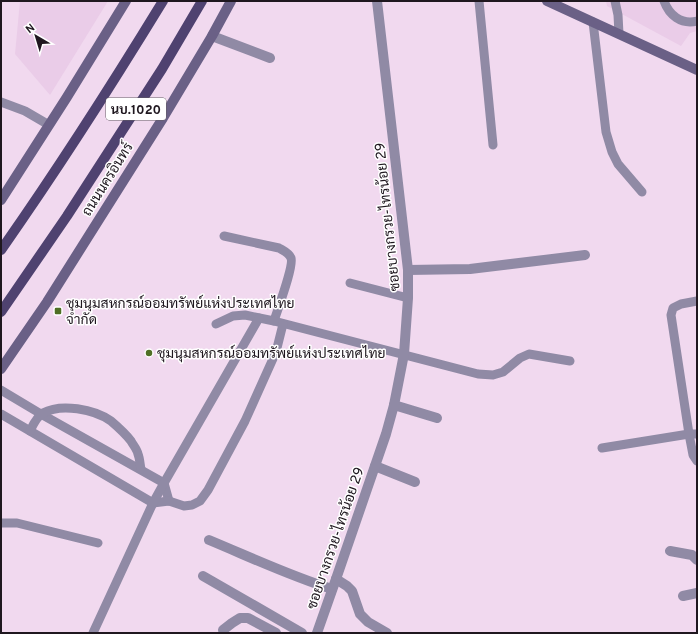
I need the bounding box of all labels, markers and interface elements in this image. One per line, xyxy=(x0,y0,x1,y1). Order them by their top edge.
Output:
north arrow xyxy=(16,16,56,56)
text: N xyxy=(23,21,38,37)
road number: นบ.1020 xyxy=(106,98,166,120)
street label: ถนนนครอินทร์ xyxy=(77,139,138,220)
street label: ซอยบางกรวย-ไทรน้อย 29 xyxy=(370,142,405,292)
place label: ชุมนุมสหกรณ์ออมทรัพย์แห่งประเทศไทย จำกัด xyxy=(66,294,295,329)
marker: ชุมนุมสหกรณ์ออมทรัพย์แห่งประเทศไทย จำกัด xyxy=(53,306,63,316)
place label: ชุมนุมสหกรณ์ออมทรัพย์แห่งประเทศไทย xyxy=(157,344,386,363)
marker: ชุมนุมสหกรณ์ออมทรัพย์แห่งประเทศไทย xyxy=(144,348,154,358)
street label: ซอยบางกรวย-ไทรน้อย 29 xyxy=(302,464,369,612)

